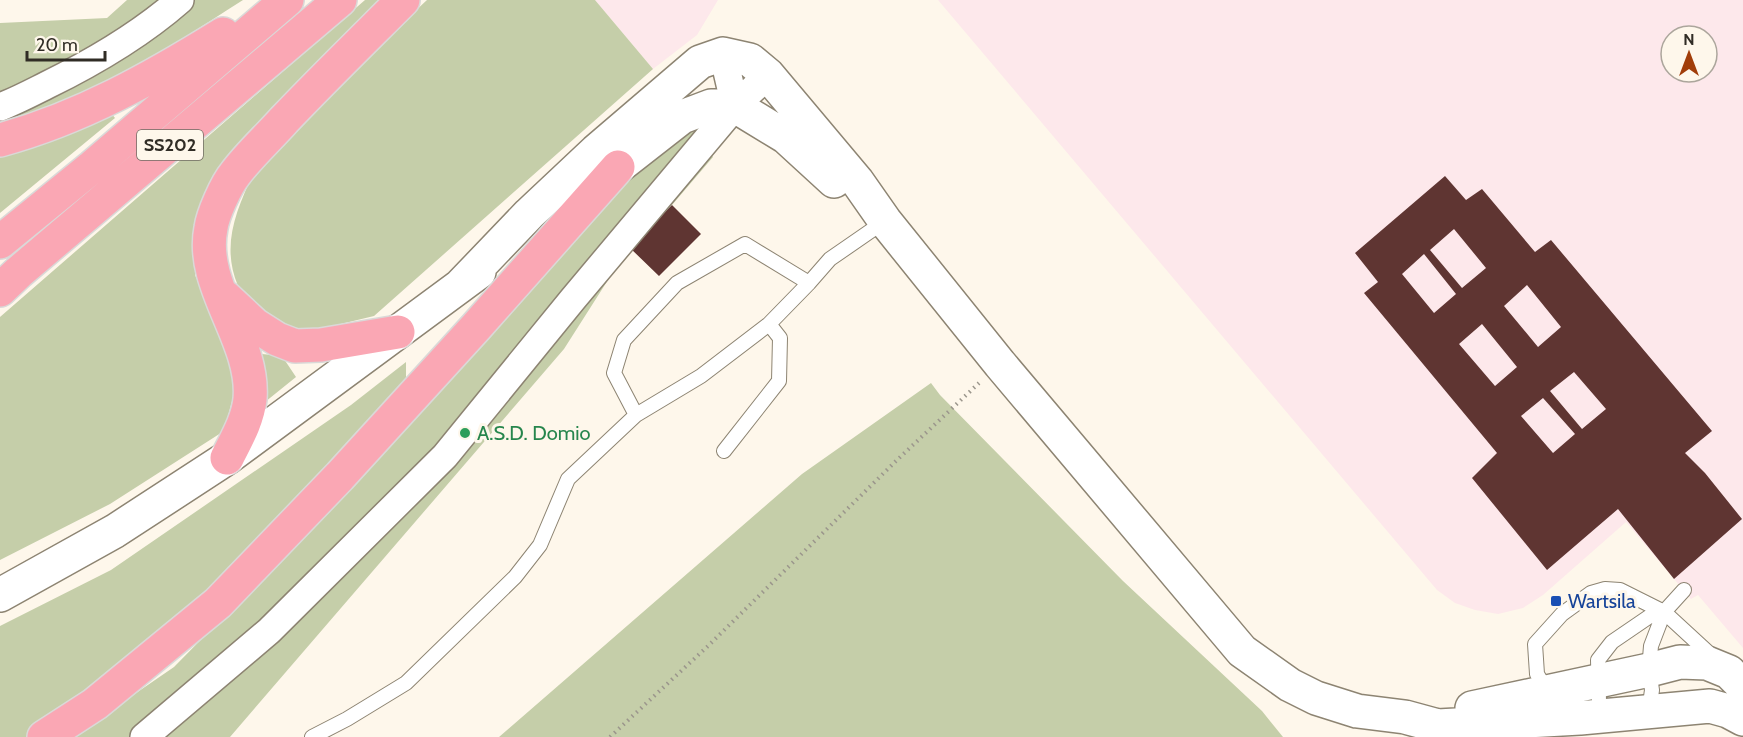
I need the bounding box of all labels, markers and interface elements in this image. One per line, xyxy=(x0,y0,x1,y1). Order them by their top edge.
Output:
scale bar xyxy=(27,24,105,62)
north arrow xyxy=(1659,24,1719,84)
text: N xyxy=(1683,30,1695,49)
text: 20 m xyxy=(36,34,78,56)
road number: SS202 xyxy=(137,130,203,160)
place label: A.S.D. Domio xyxy=(477,421,590,445)
marker: A.S.D. Domio xyxy=(458,426,472,440)
place label: Wartsila xyxy=(1568,589,1636,613)
marker: Wartsila xyxy=(1549,594,1563,608)

